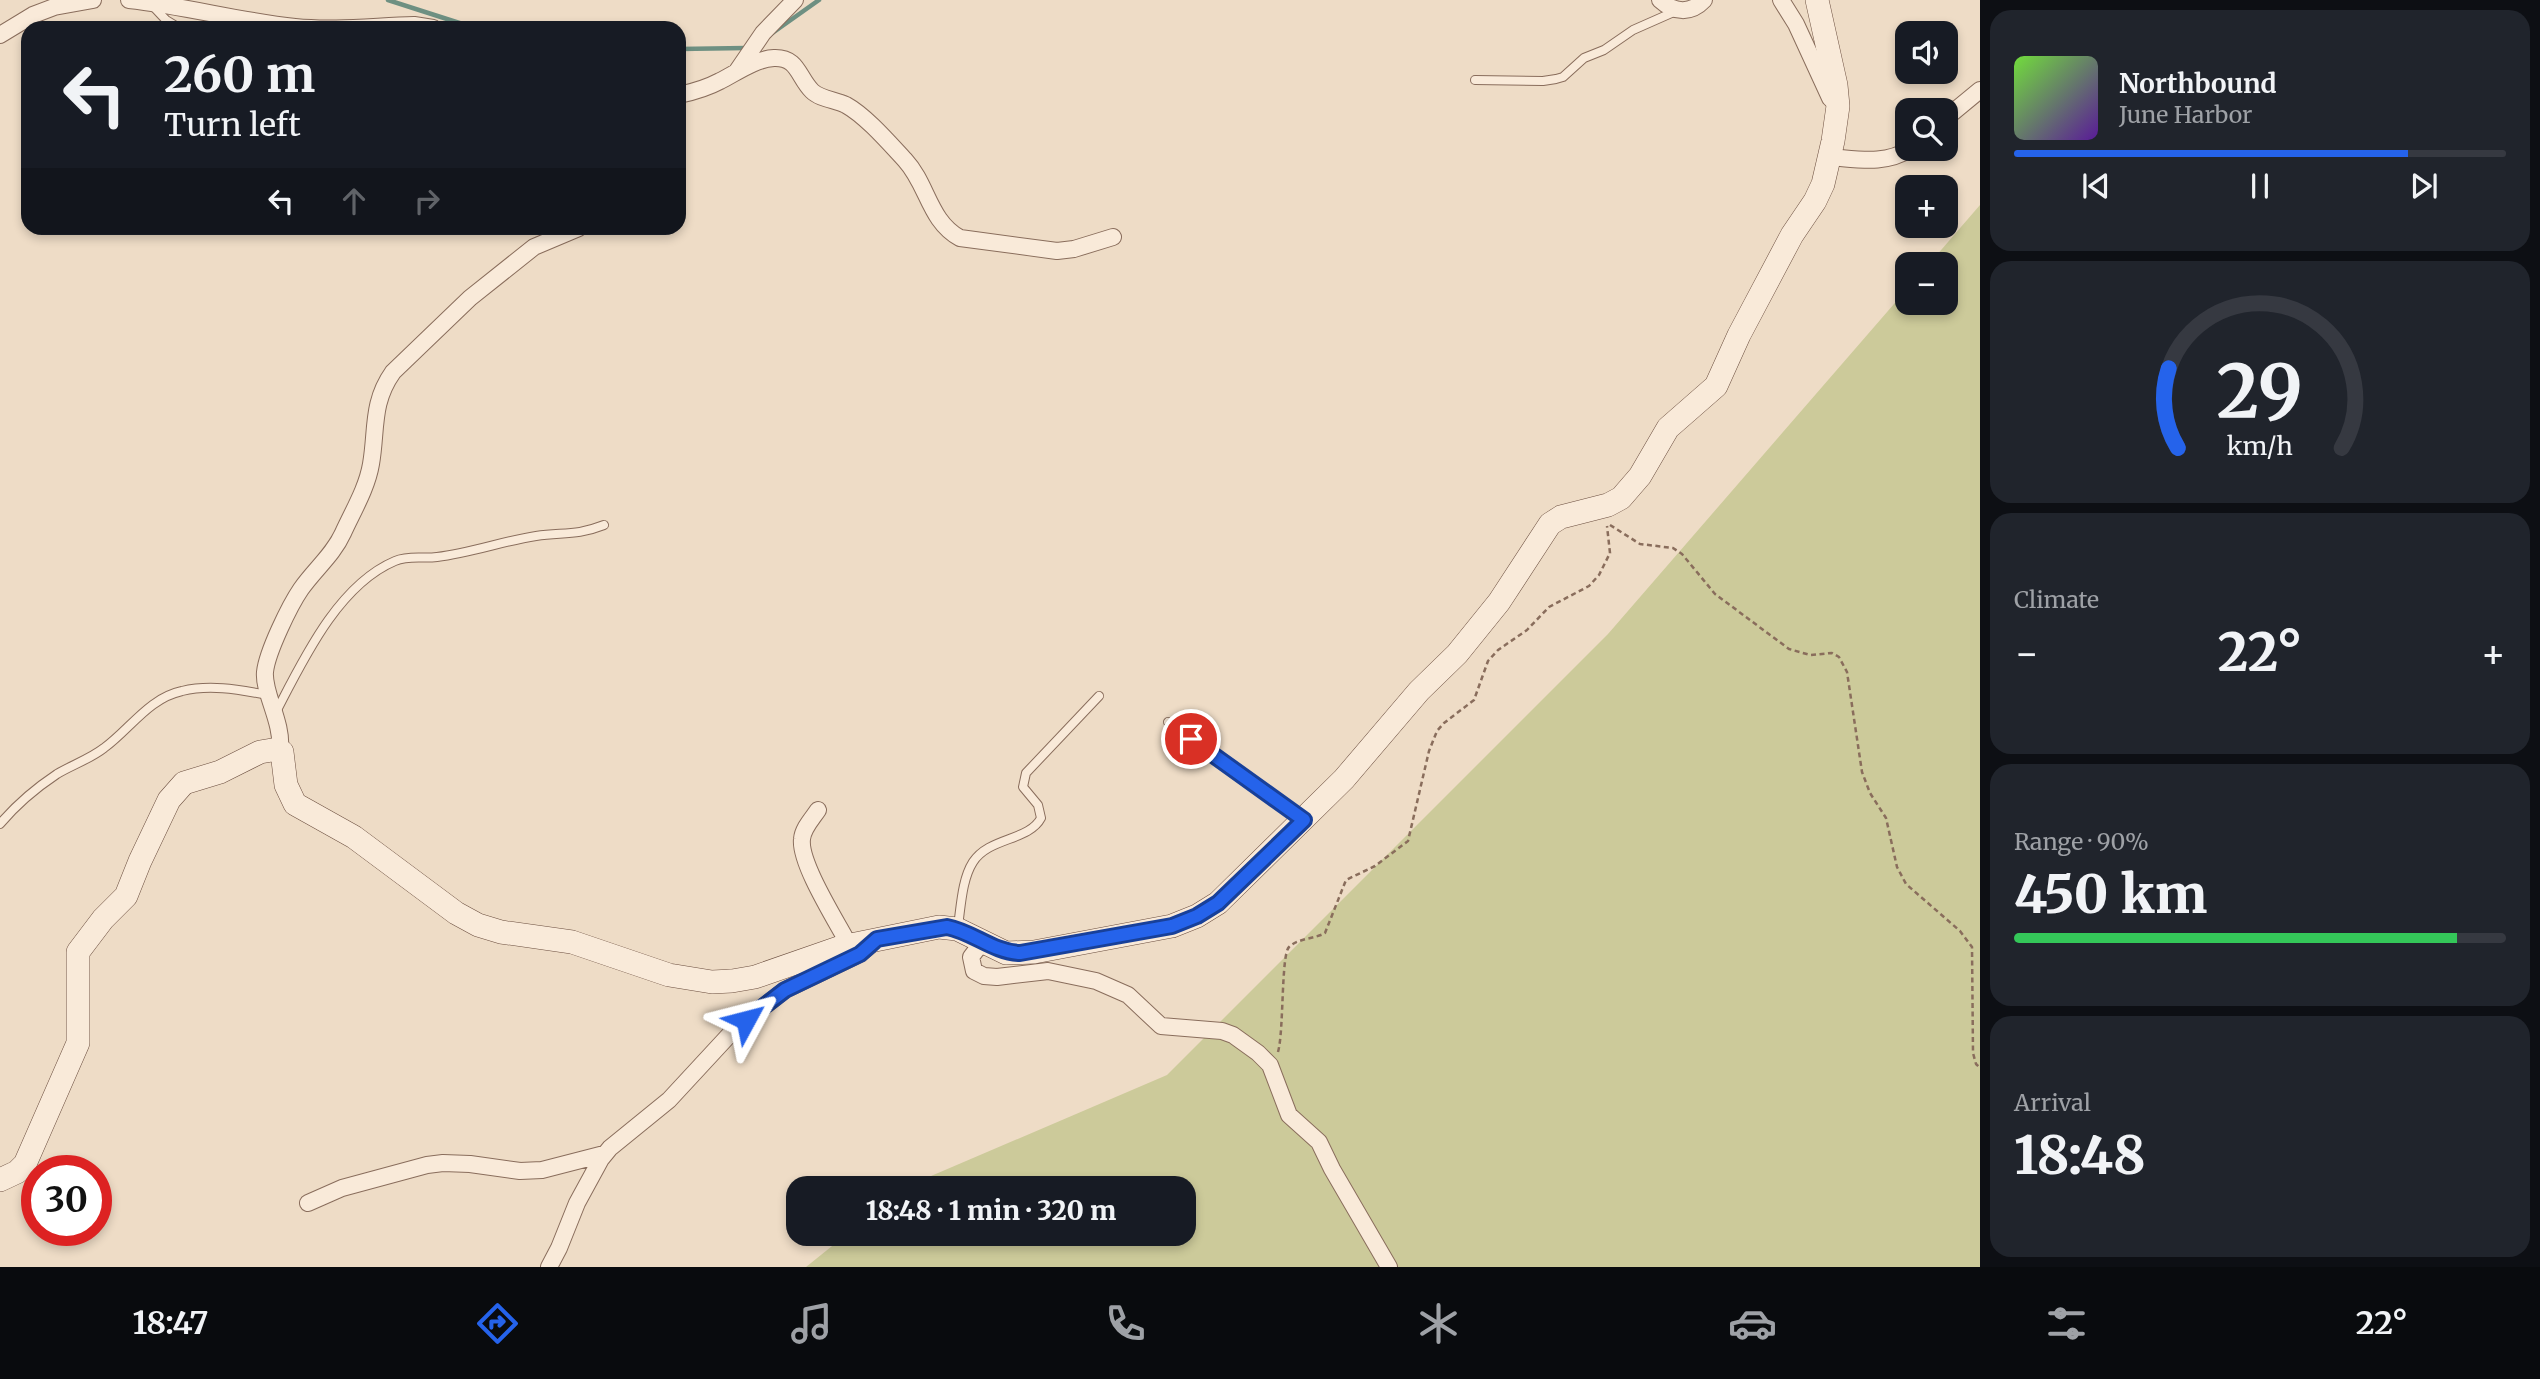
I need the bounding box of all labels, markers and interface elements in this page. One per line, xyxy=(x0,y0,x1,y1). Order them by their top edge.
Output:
map controls xyxy=(1895,21,1958,315)
button: sound xyxy=(1895,21,1958,84)
text: 260 m xyxy=(164,44,315,105)
icon: left xyxy=(49,49,140,140)
text: Northbound xyxy=(2119,67,2277,100)
button: search xyxy=(1895,98,1958,161)
text: June Harbor xyxy=(2119,100,2252,129)
text: Turn left xyxy=(164,105,301,145)
icon: previous xyxy=(2077,167,2115,205)
icon: pause xyxy=(2241,167,2279,205)
icon: next xyxy=(2405,167,2443,205)
button: + xyxy=(1895,175,1958,238)
icon: left xyxy=(262,182,300,220)
icon: ahead xyxy=(335,182,373,220)
icon: right xyxy=(408,182,446,220)
button: − xyxy=(1895,252,1958,315)
text: 29 xyxy=(2217,347,2303,439)
text: km/h xyxy=(2227,430,2293,462)
text: Climate xyxy=(2014,585,2099,614)
text: 22° xyxy=(2218,620,2302,685)
text: − xyxy=(2014,630,2039,677)
text: + xyxy=(2481,630,2506,677)
pin xyxy=(1161,709,1221,769)
icon: arrive xyxy=(1172,720,1210,758)
text: Range · 90% xyxy=(2014,827,2149,856)
text: 450 km xyxy=(2014,862,2207,927)
position arrow xyxy=(709,983,783,1057)
text: Arrival xyxy=(2014,1088,2091,1117)
text: 18:48 xyxy=(2014,1123,2146,1188)
speed limit sign: 30 xyxy=(21,1155,112,1246)
text: 18:48 · 1 min · 320 m xyxy=(866,1194,1116,1227)
icon: directions xyxy=(473,1299,522,1348)
icon: music xyxy=(787,1299,836,1348)
icon: phone xyxy=(1101,1299,1150,1348)
icon: climate xyxy=(1414,1299,1463,1348)
icon: car xyxy=(1728,1299,1777,1348)
icon: filters xyxy=(2042,1299,2091,1348)
text: 18:47 xyxy=(132,1303,208,1343)
text: 22° xyxy=(2356,1303,2408,1343)

